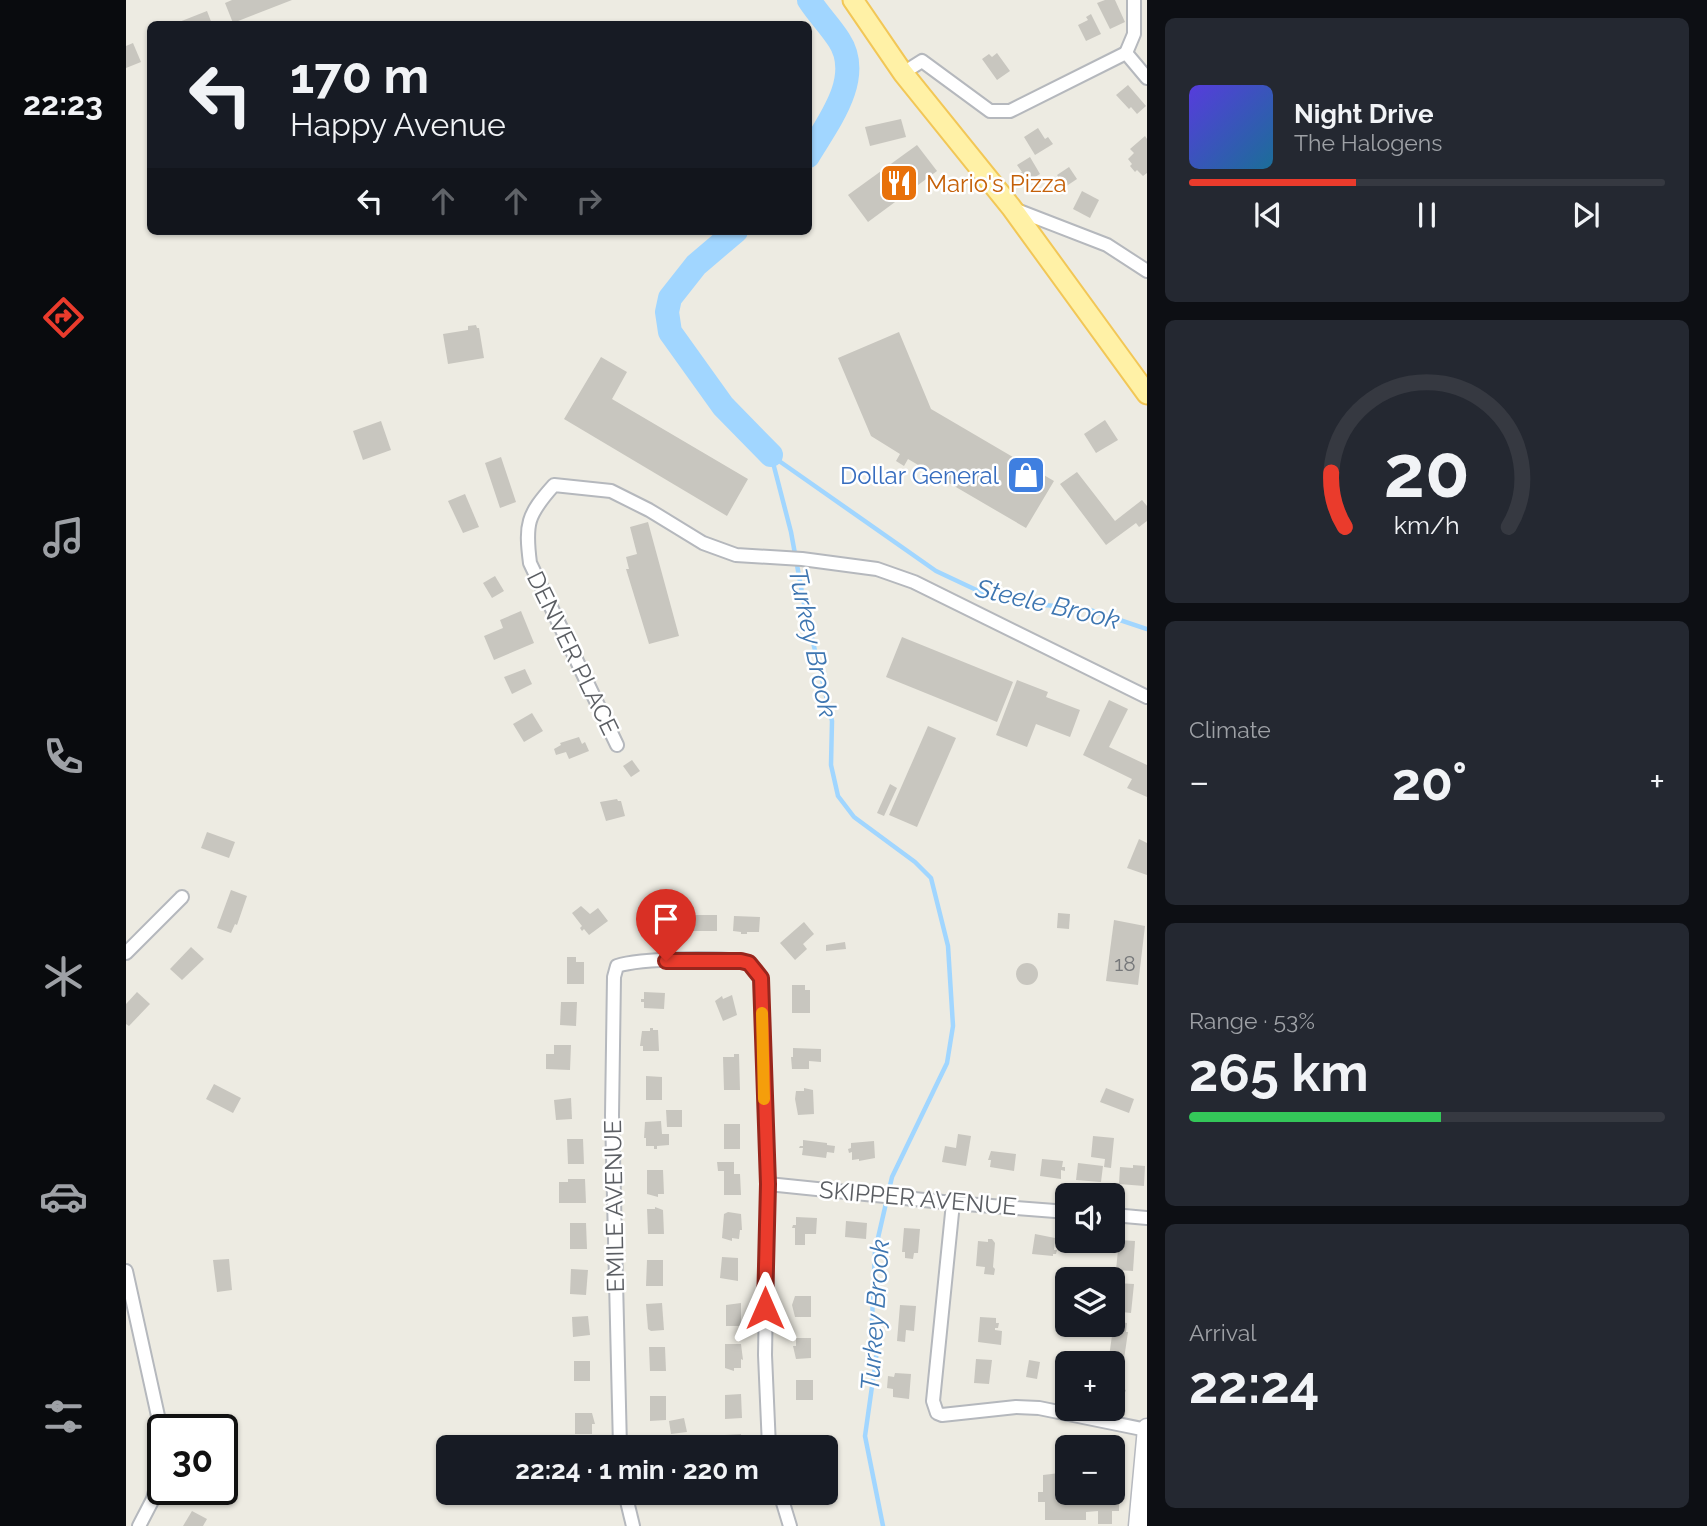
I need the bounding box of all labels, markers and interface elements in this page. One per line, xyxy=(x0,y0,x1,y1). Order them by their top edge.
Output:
text: 170 m xyxy=(290,47,429,104)
icon: left xyxy=(175,49,266,140)
text: 22:23 xyxy=(23,85,103,122)
text: Night Drive xyxy=(1294,99,1433,129)
text: Happy Avenue xyxy=(290,106,506,143)
text: The Halogens xyxy=(1294,129,1442,156)
restaurant icon: Mario's Pizza xyxy=(878,162,920,204)
place label: Mario's Pizza xyxy=(926,169,1067,198)
icon: left xyxy=(351,182,389,220)
icon: ahead xyxy=(424,182,462,220)
icon: ahead xyxy=(497,182,535,220)
icon: right xyxy=(570,182,608,220)
icon: previous xyxy=(1249,196,1287,234)
icon: pause xyxy=(1408,196,1446,234)
icon: next xyxy=(1567,196,1605,234)
icon: directions xyxy=(39,293,88,342)
text: 20 xyxy=(1384,430,1470,515)
shop icon: Dollar General xyxy=(1005,454,1047,496)
place label: Dollar General xyxy=(840,461,999,490)
text: km/h xyxy=(1394,510,1460,540)
icon: music xyxy=(39,513,88,562)
street label: DENVER PLACE xyxy=(521,566,625,740)
water label: Turkey Brook xyxy=(783,566,843,720)
water label: Steele Brook xyxy=(972,573,1123,635)
text: Climate xyxy=(1189,716,1271,743)
icon: phone xyxy=(39,732,88,781)
text: 20° xyxy=(1392,751,1467,812)
text: − xyxy=(1189,759,1209,804)
text: + xyxy=(1649,759,1665,804)
pin xyxy=(636,889,696,961)
icon: arrive xyxy=(647,900,685,938)
house number: 18 xyxy=(1114,951,1136,976)
icon: climate xyxy=(39,952,88,1001)
text: Range · 53% xyxy=(1189,1007,1315,1034)
text: 265 km xyxy=(1189,1042,1369,1103)
street label: EMILE AVENUE xyxy=(598,1119,630,1293)
icon: car xyxy=(39,1172,88,1221)
street label: SKIPPER AVENUE xyxy=(818,1175,1018,1221)
map controls xyxy=(1055,1183,1125,1505)
button: sound xyxy=(1055,1183,1125,1253)
water label: Turkey Brook xyxy=(855,1238,895,1392)
button: layers xyxy=(1055,1267,1125,1337)
position arrow xyxy=(728,1271,802,1345)
text: Arrival xyxy=(1189,1319,1256,1346)
button: + xyxy=(1055,1351,1125,1421)
text: 22:24 xyxy=(1189,1354,1320,1415)
icon: filters xyxy=(39,1392,88,1441)
speed limit sign: 30 xyxy=(147,1414,238,1505)
button: − xyxy=(1055,1435,1125,1505)
text: 22:24 · 1 min · 220 m xyxy=(515,1455,759,1485)

